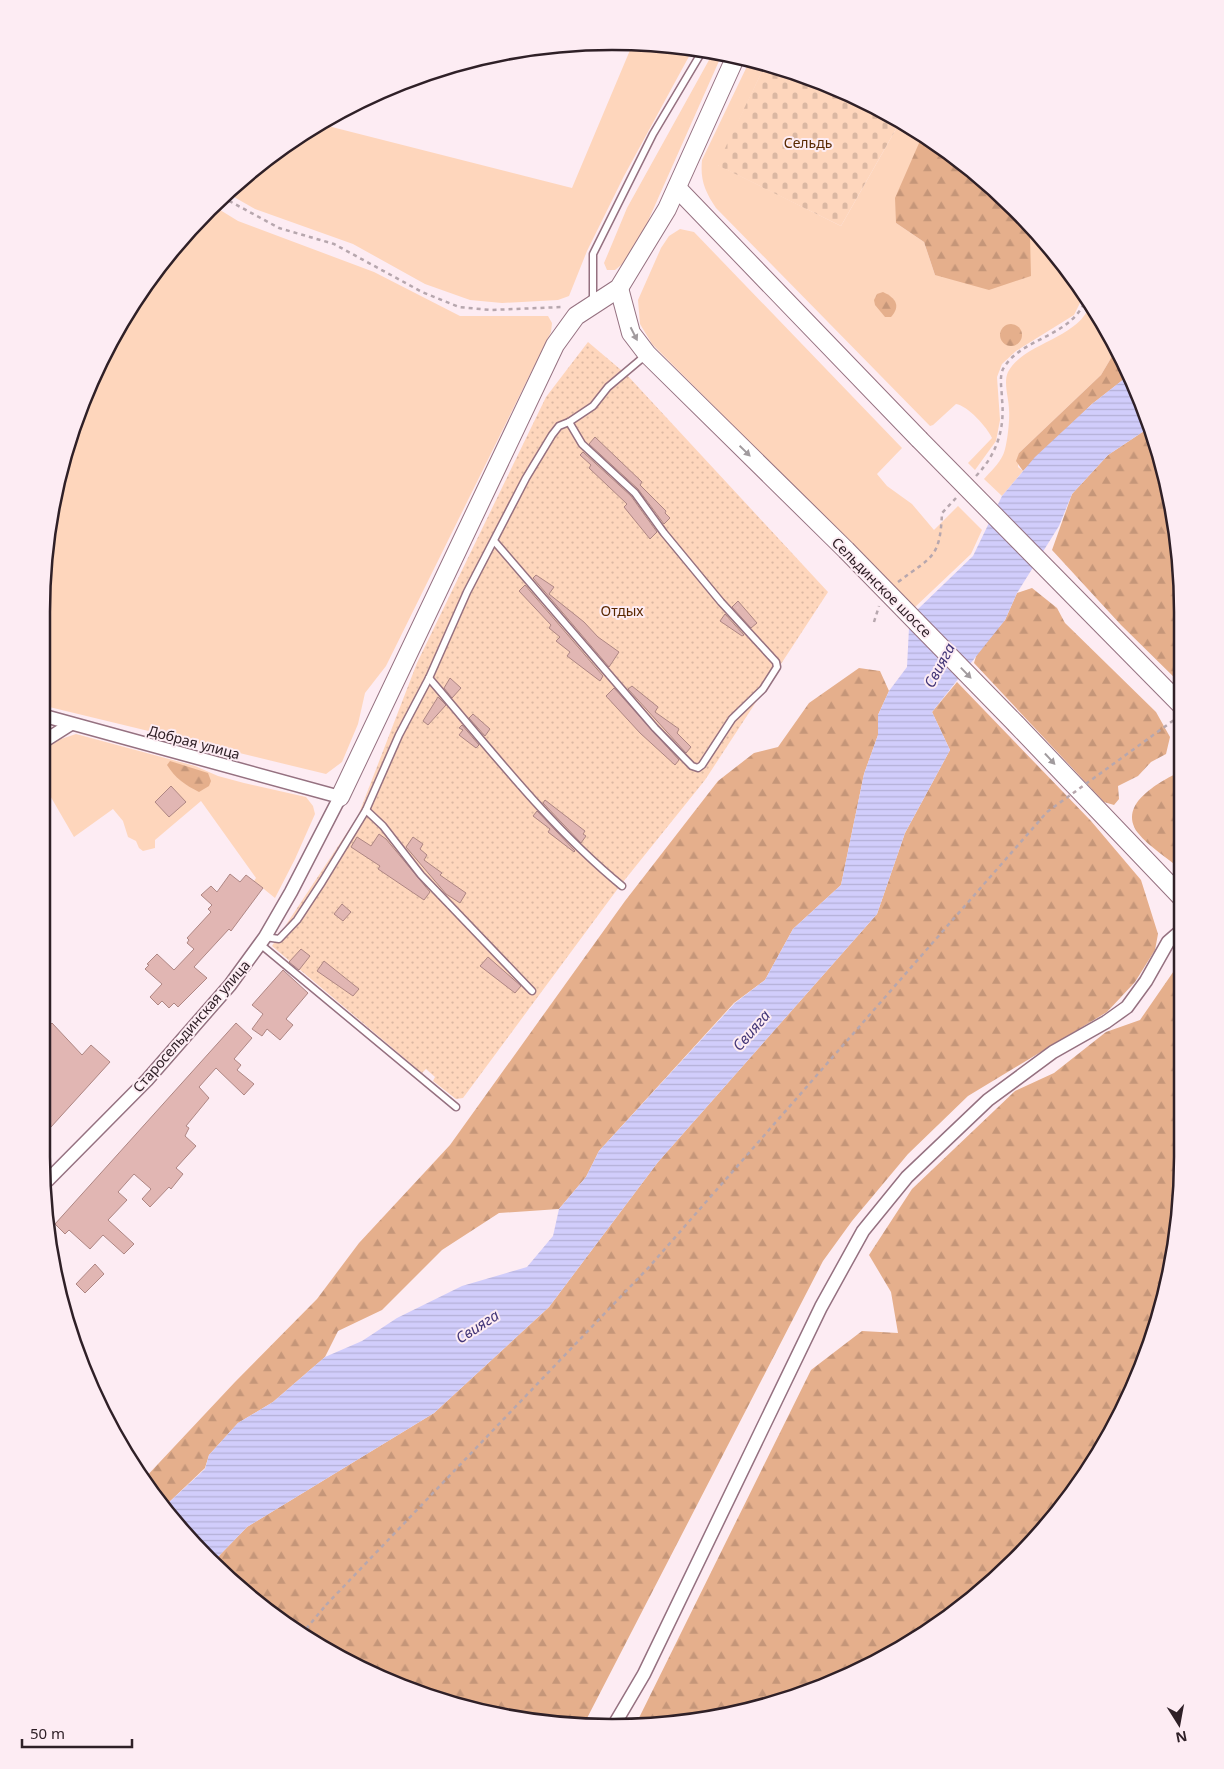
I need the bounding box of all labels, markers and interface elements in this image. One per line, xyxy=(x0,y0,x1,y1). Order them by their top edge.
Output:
park label: Сельдь xyxy=(784,133,832,152)
one-way arrow xyxy=(630,327,638,341)
one-way arrow xyxy=(739,445,751,457)
street label: Сельдинское шоссе xyxy=(828,533,936,641)
park label: Отдых xyxy=(601,601,644,620)
water label: Свияга xyxy=(919,639,959,691)
one-way arrow xyxy=(960,666,972,678)
street label: Добрая улица xyxy=(146,721,242,763)
one-way arrow xyxy=(1044,753,1056,765)
street label: Старосельдинская улица xyxy=(128,956,254,1096)
water label: Свияга xyxy=(728,1005,775,1055)
water label: Свияга xyxy=(452,1304,503,1347)
north arrow xyxy=(1154,1699,1204,1749)
scale bar xyxy=(22,1716,132,1748)
text: 50 m xyxy=(30,1723,65,1743)
text: N xyxy=(1174,1727,1189,1748)

